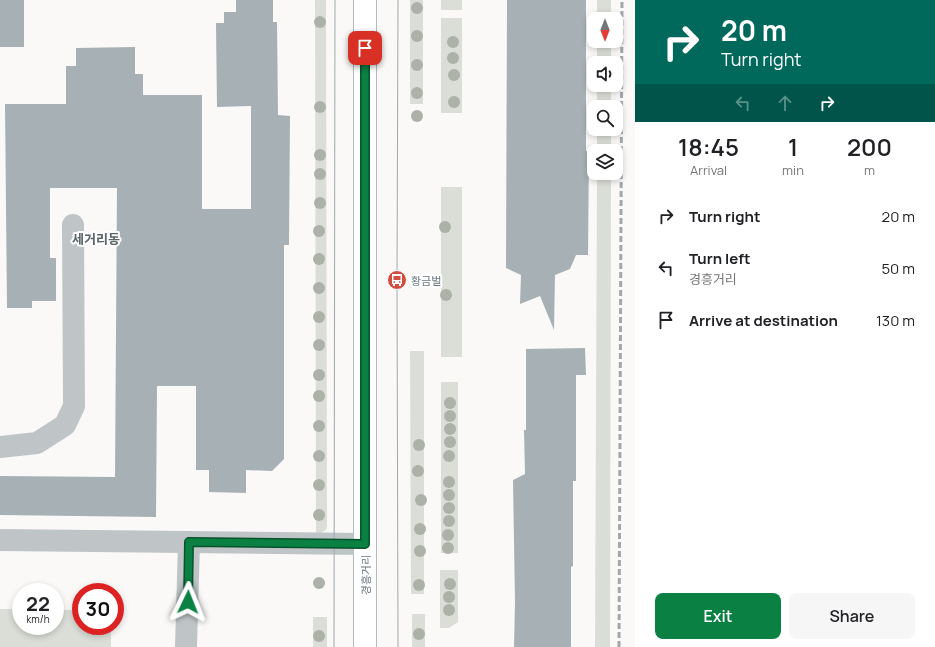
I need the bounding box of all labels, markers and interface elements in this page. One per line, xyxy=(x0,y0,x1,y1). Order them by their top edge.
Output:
text: 20 m xyxy=(721,11,787,49)
north arrow xyxy=(587,12,623,48)
map controls xyxy=(587,12,623,180)
icon: right xyxy=(655,16,707,68)
pin xyxy=(348,31,382,65)
icon: arrive xyxy=(354,37,376,59)
text: Turn right xyxy=(721,47,802,71)
button: sound xyxy=(587,56,623,92)
icon: left xyxy=(732,92,754,114)
icon: ahead xyxy=(774,92,796,114)
icon: right xyxy=(816,92,838,114)
button: search xyxy=(587,100,623,136)
text: 18:45 xyxy=(678,130,739,163)
text: 1 xyxy=(788,130,798,163)
text: 200 xyxy=(847,130,892,163)
button: layers xyxy=(587,144,623,180)
text: Arrival xyxy=(690,161,727,179)
text: min xyxy=(782,161,804,179)
text: m xyxy=(864,161,875,179)
icon: right xyxy=(655,205,677,227)
text: Turn right xyxy=(689,206,760,227)
text: 20 m xyxy=(882,206,915,227)
district label: 세거리동 xyxy=(72,230,120,248)
text: Turn left xyxy=(689,248,751,269)
icon: left xyxy=(655,257,677,279)
text: 50 m xyxy=(881,258,915,279)
bus stop icon: 황금벌 xyxy=(386,269,408,291)
text: 경흥거리 xyxy=(689,270,737,288)
place label: 황금벌 xyxy=(411,273,441,288)
icon: arrive xyxy=(655,309,677,331)
text: Arrive at destination xyxy=(689,310,838,331)
text: 130 m xyxy=(876,310,915,331)
street label: 경흥거리 xyxy=(358,555,373,595)
position arrow xyxy=(167,581,209,623)
speed limit sign: 30 xyxy=(72,583,124,635)
text: 22 xyxy=(26,590,50,617)
button: Exit xyxy=(655,593,781,639)
button: Share xyxy=(789,593,915,639)
text: km/h xyxy=(26,612,50,626)

